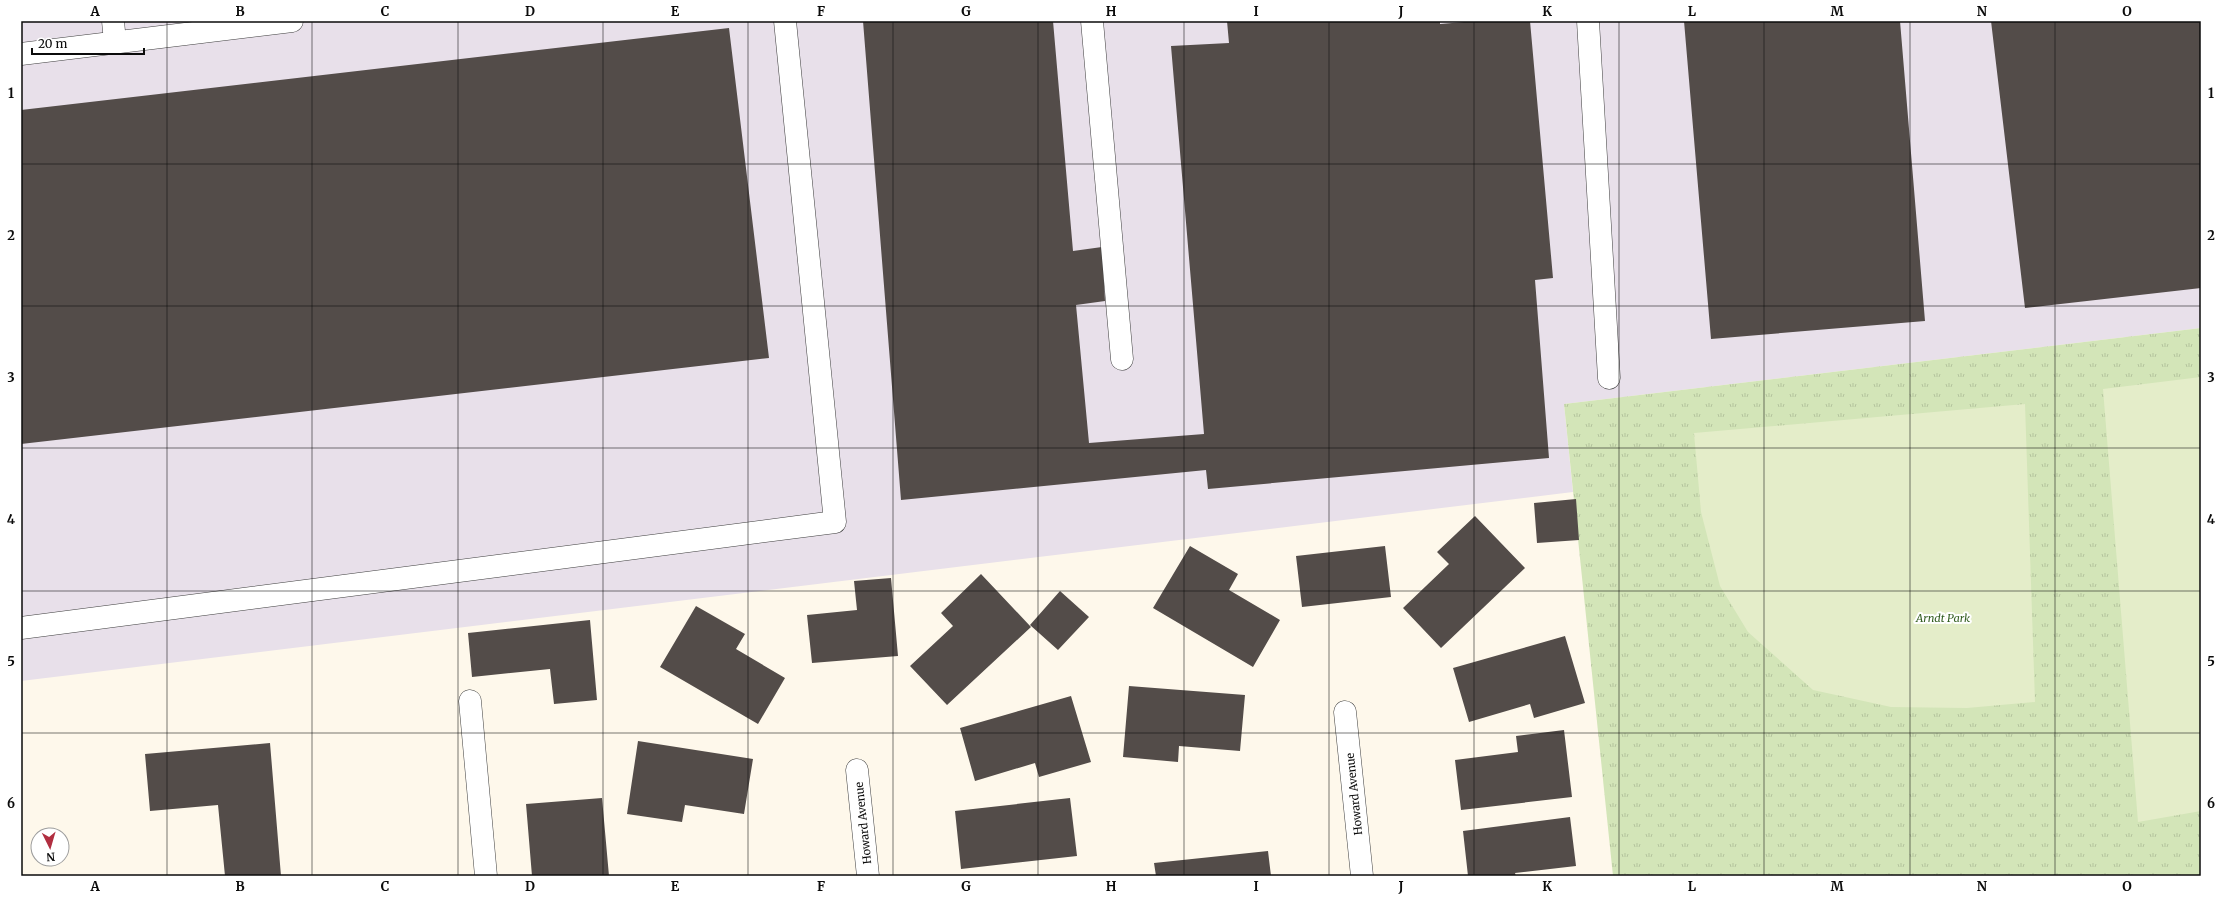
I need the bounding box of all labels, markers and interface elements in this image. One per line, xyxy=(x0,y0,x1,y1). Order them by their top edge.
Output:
text: A xyxy=(89,3,100,20)
text: B xyxy=(235,3,245,20)
text: C xyxy=(381,3,390,20)
text: D xyxy=(525,3,535,20)
text: E xyxy=(671,3,680,20)
text: F xyxy=(817,3,825,20)
text: G xyxy=(961,3,971,20)
text: H xyxy=(1106,3,1117,20)
text: I xyxy=(1253,3,1259,20)
text: J xyxy=(1397,3,1404,20)
text: K xyxy=(1542,3,1552,20)
text: L xyxy=(1688,3,1697,20)
text: M xyxy=(1830,3,1844,20)
text: N xyxy=(1977,3,1988,20)
text: O xyxy=(2122,3,2132,20)
scale bar xyxy=(32,30,144,56)
text: 20 m xyxy=(38,36,67,51)
text: 1 xyxy=(8,85,14,102)
text: 1 xyxy=(2208,85,2214,102)
text: 2 xyxy=(7,227,15,244)
text: 2 xyxy=(2207,227,2215,244)
text: 3 xyxy=(7,369,15,386)
text: 3 xyxy=(2207,369,2215,386)
text: 4 xyxy=(7,511,16,528)
text: 4 xyxy=(2207,511,2216,528)
park label: Arndt Park xyxy=(1915,611,1970,625)
text: 5 xyxy=(7,653,15,670)
text: 5 xyxy=(2207,653,2215,670)
street label: Howard Avenue xyxy=(1343,752,1365,836)
street label: Howard Avenue xyxy=(852,781,874,865)
text: 6 xyxy=(7,795,15,812)
text: 6 xyxy=(2207,795,2215,812)
north arrow xyxy=(30,827,70,867)
text: N xyxy=(46,850,56,864)
text: A xyxy=(89,878,100,895)
text: B xyxy=(235,878,245,895)
text: C xyxy=(381,878,390,895)
text: D xyxy=(525,878,535,895)
text: E xyxy=(671,878,680,895)
text: F xyxy=(817,878,825,895)
text: G xyxy=(961,878,971,895)
text: H xyxy=(1106,878,1117,895)
text: I xyxy=(1253,878,1259,895)
text: J xyxy=(1397,878,1404,895)
text: K xyxy=(1542,878,1552,895)
text: L xyxy=(1688,878,1697,895)
text: M xyxy=(1830,878,1844,895)
text: N xyxy=(1977,878,1988,895)
text: O xyxy=(2122,878,2132,895)

